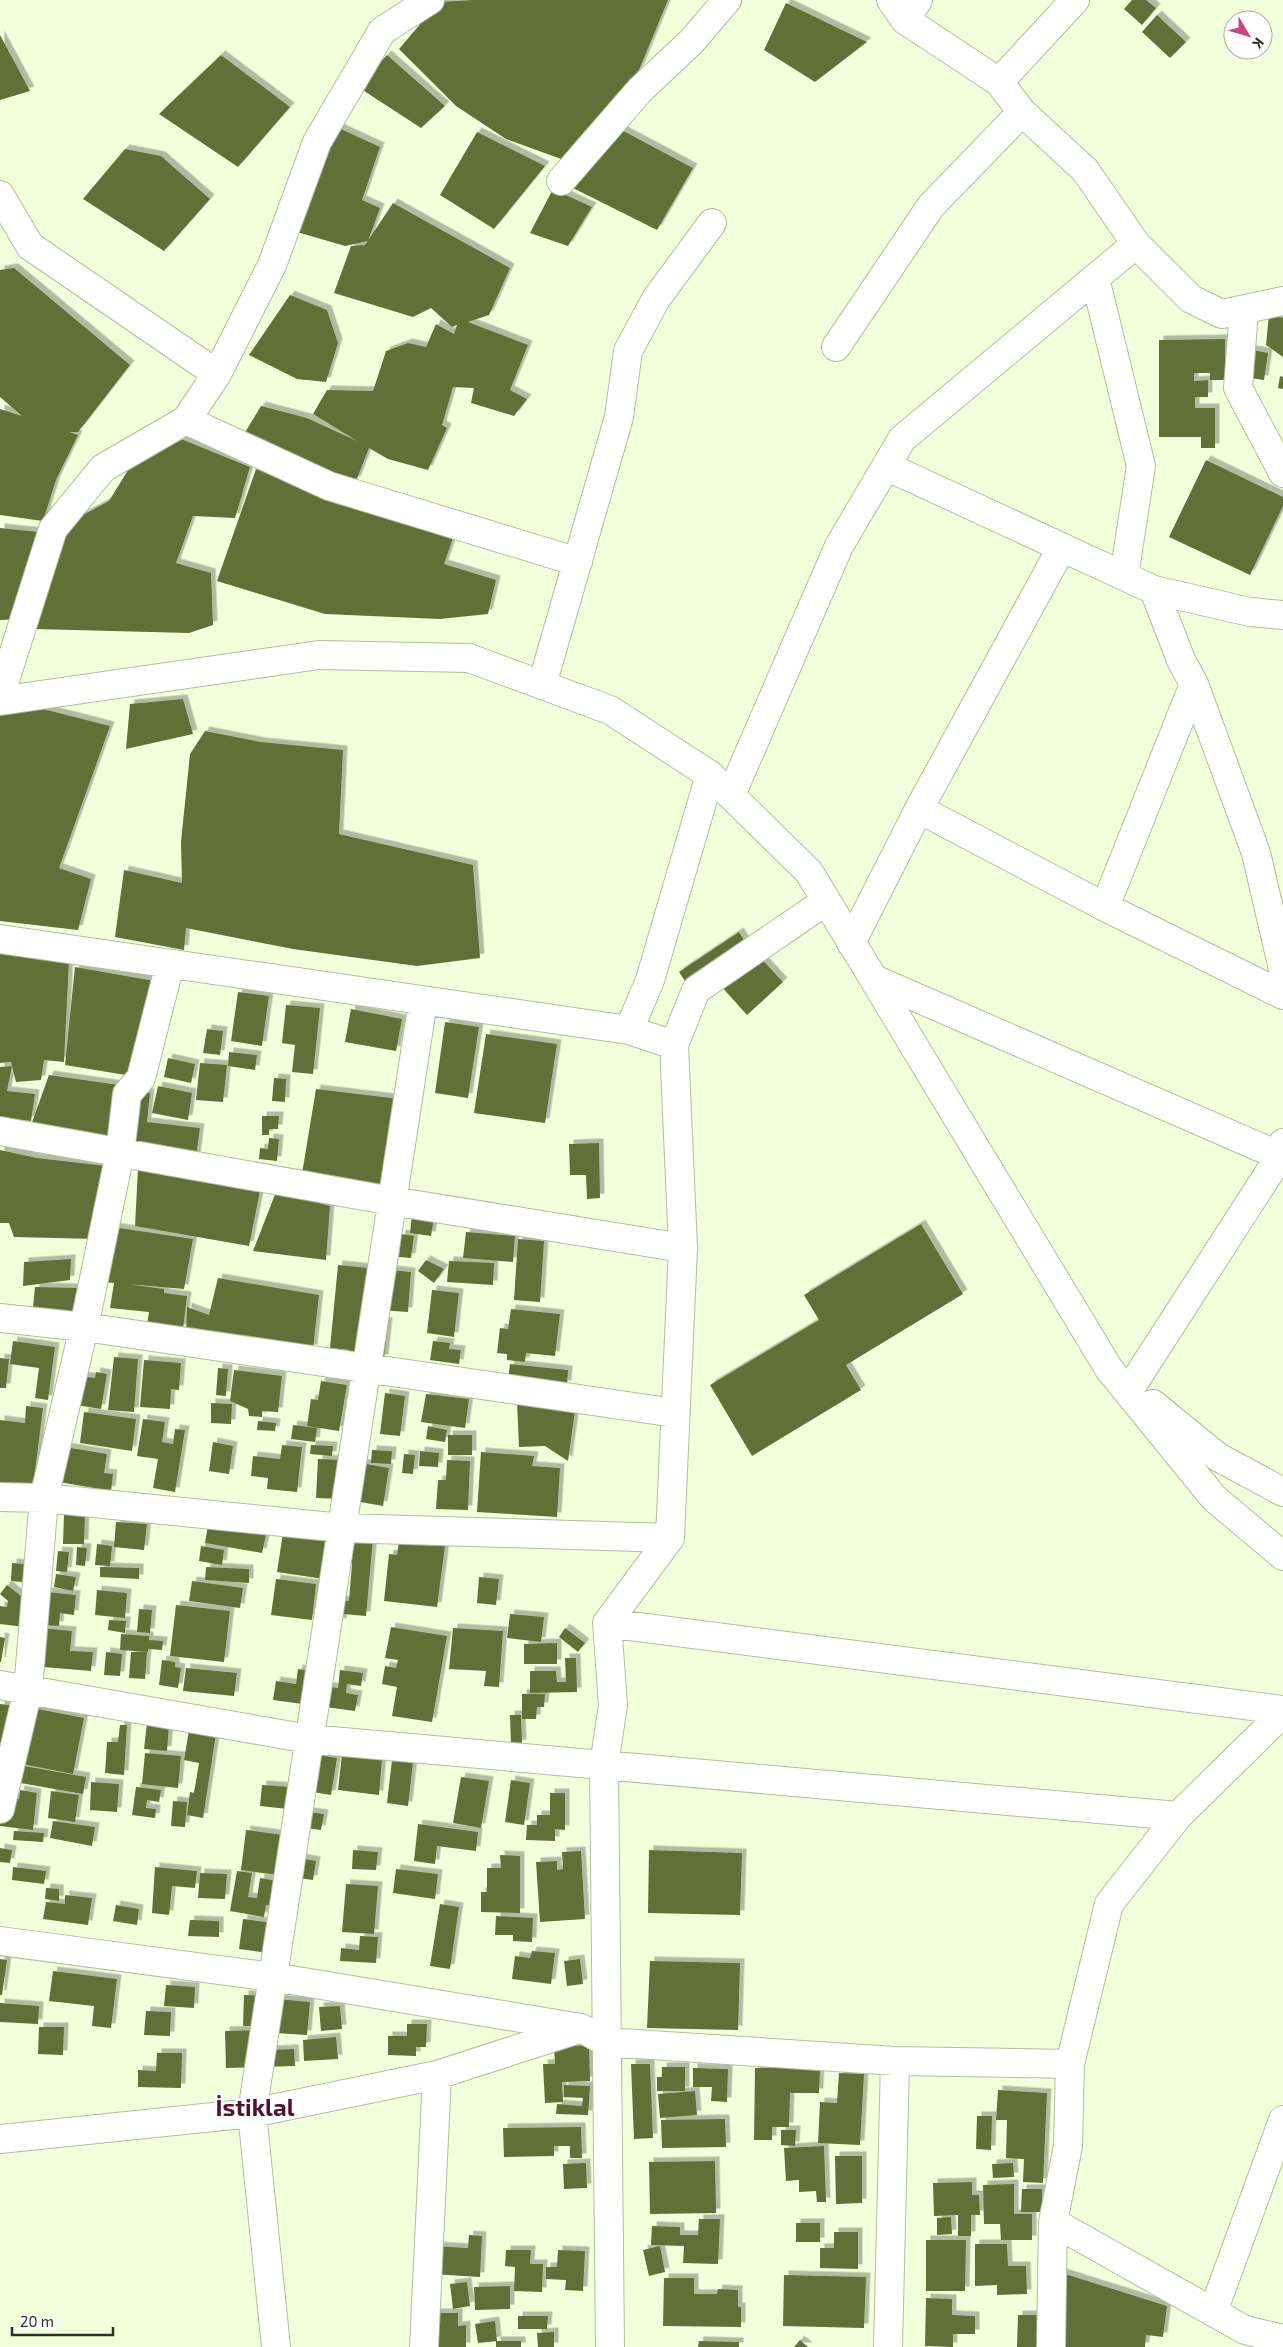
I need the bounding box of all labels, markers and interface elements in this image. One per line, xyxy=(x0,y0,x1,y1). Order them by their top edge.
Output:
north arrow xyxy=(1223,10,1273,60)
text: K xyxy=(1249,35,1268,52)
district label: İstiklal xyxy=(215,2092,295,2121)
scale bar xyxy=(12,2304,114,2336)
text: 20 m xyxy=(20,2312,54,2330)

